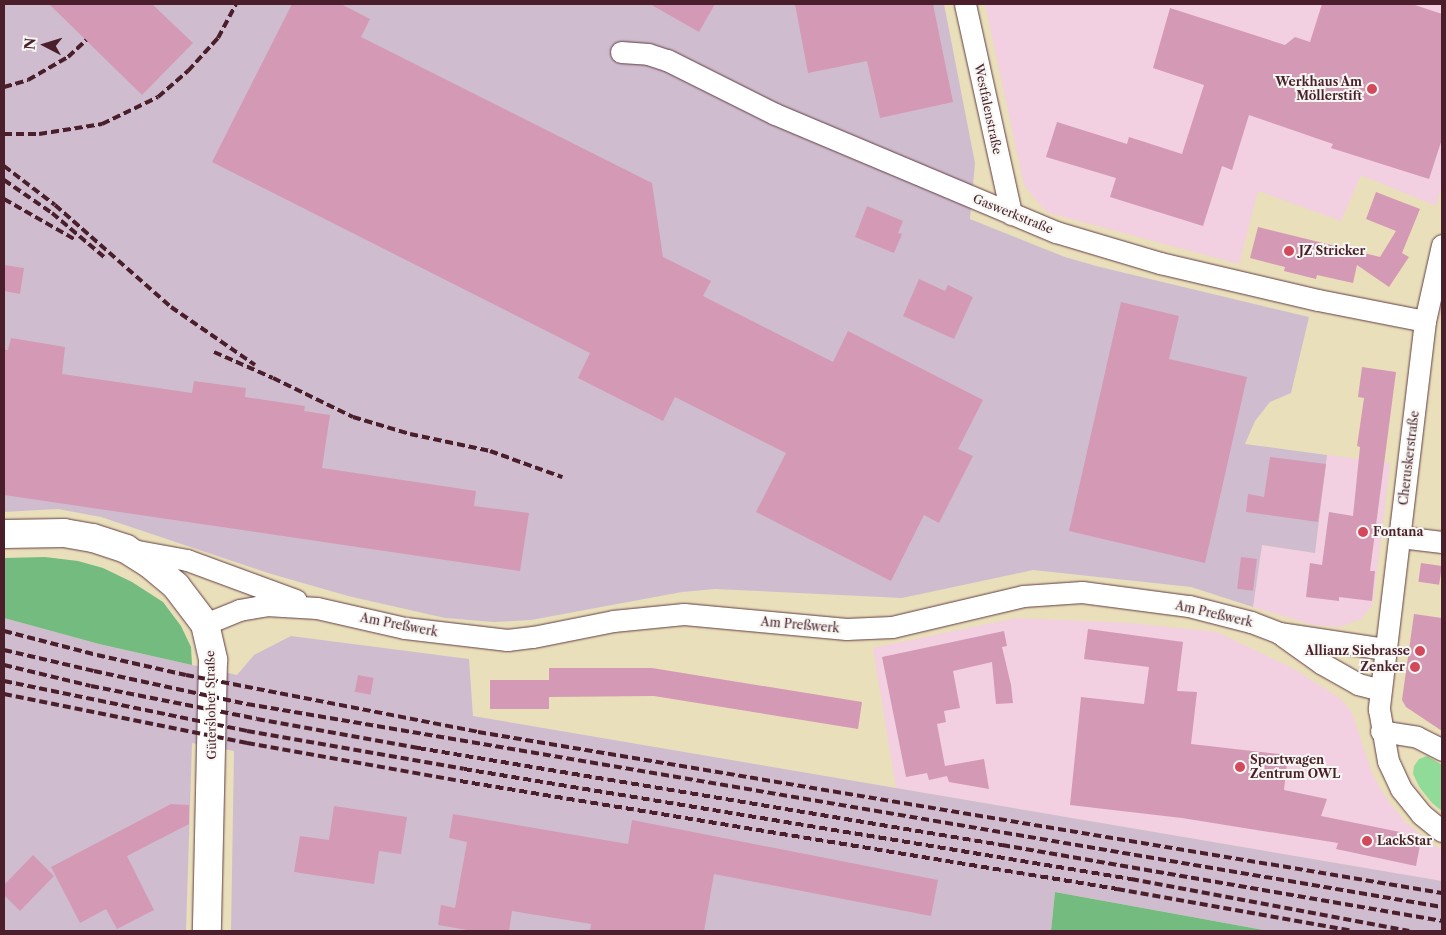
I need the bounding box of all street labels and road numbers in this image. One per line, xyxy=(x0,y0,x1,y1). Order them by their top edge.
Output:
street label: Westfalenstraße xyxy=(971,62,1005,156)
street label: Gaswerkstraße xyxy=(971,191,1055,237)
street label: Cheruskerstraße xyxy=(1396,410,1422,506)
street label: Am Preßwerk xyxy=(1174,598,1254,630)
street label: Am Preßwerk xyxy=(359,610,439,640)
street label: Am Preßwerk xyxy=(760,614,840,636)
street label: Gütersloher Straße xyxy=(203,650,219,760)

